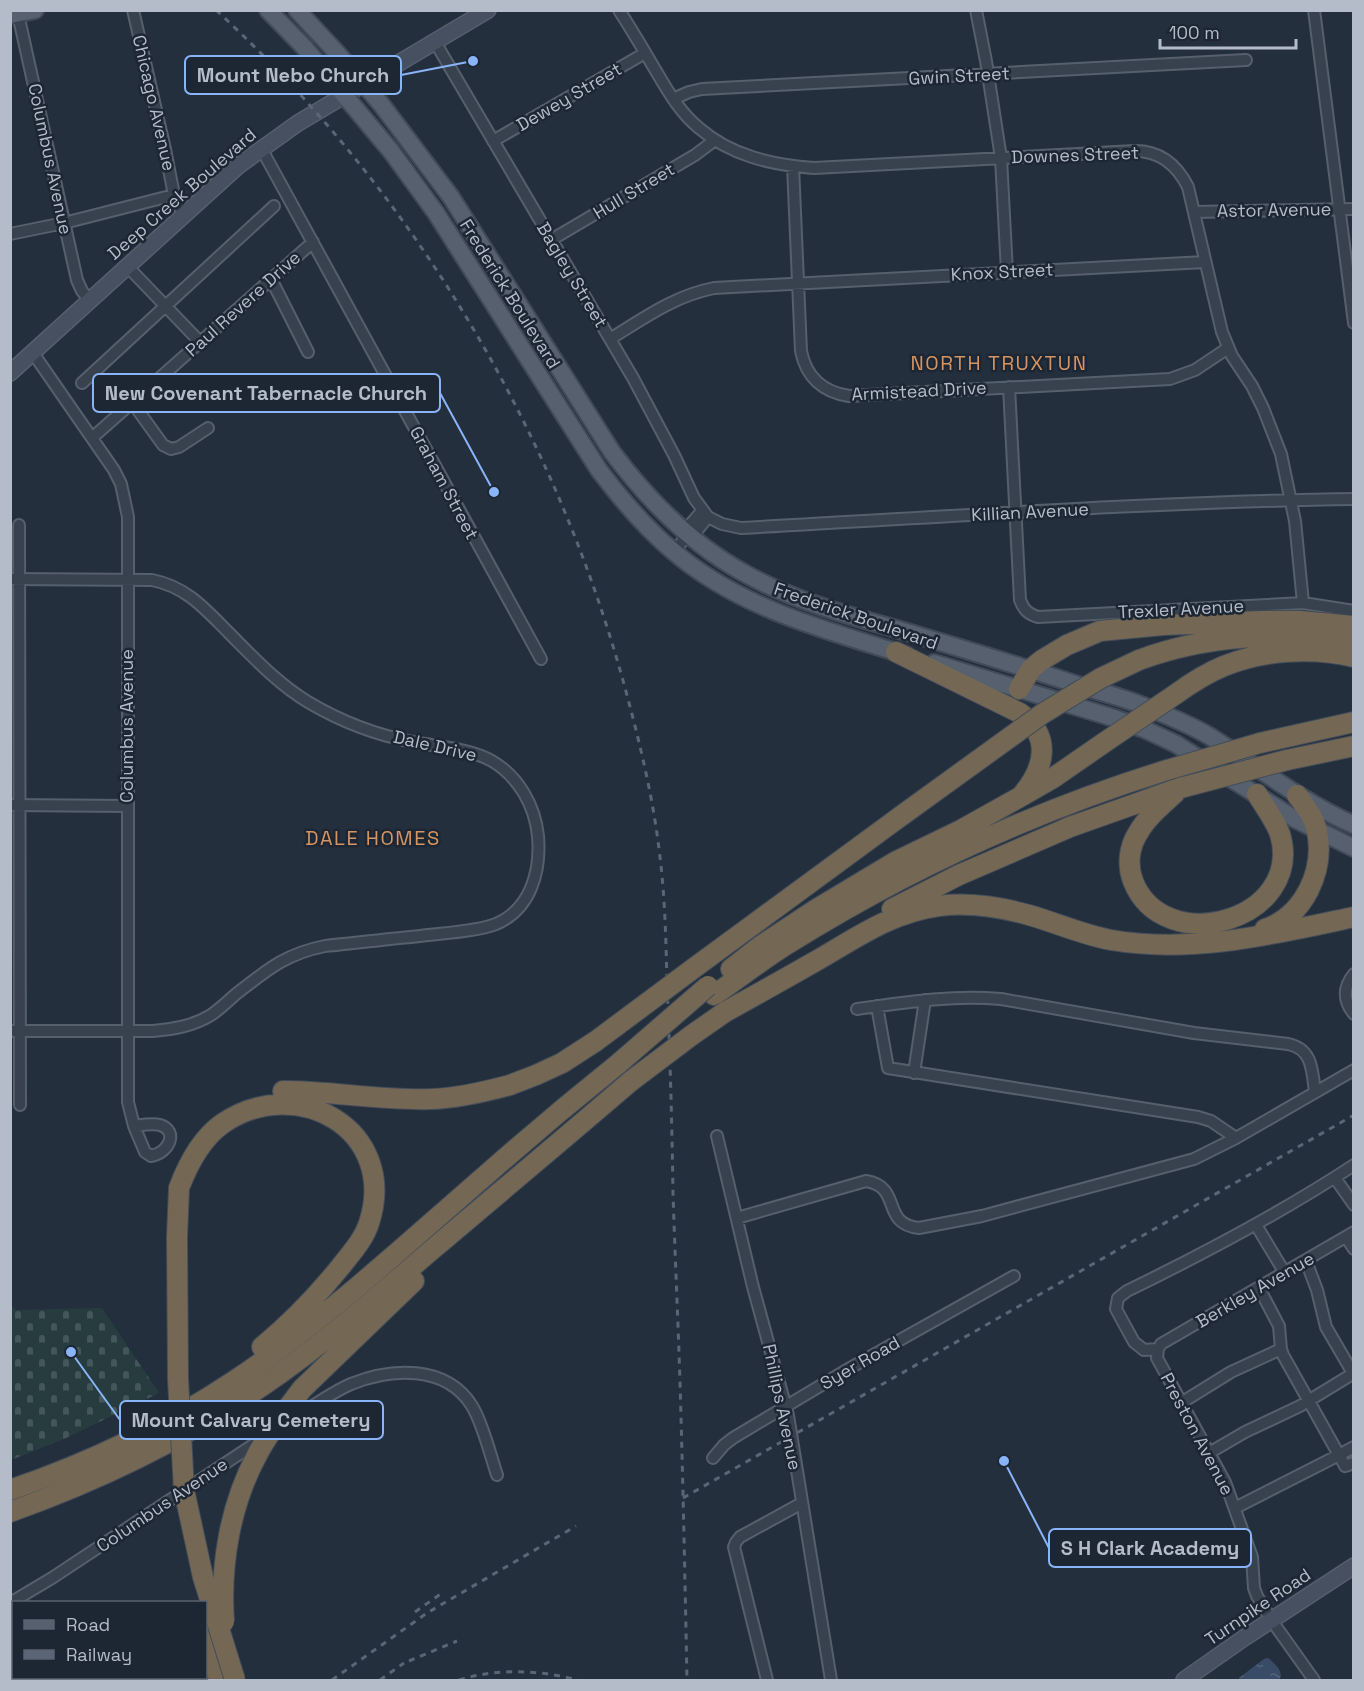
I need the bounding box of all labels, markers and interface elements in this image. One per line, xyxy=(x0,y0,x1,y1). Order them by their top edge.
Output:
scale bar xyxy=(1160,12,1296,50)
text: 100 m xyxy=(1169,21,1220,44)
street label: Chicago Avenue xyxy=(128,33,181,173)
callout: Mount Nebo Church xyxy=(185,56,401,94)
street label: Dewey Street xyxy=(512,57,626,136)
street label: Gwin Street xyxy=(908,61,1010,90)
text: Mount Nebo Church xyxy=(197,62,389,88)
street label: Columbus Avenue xyxy=(23,81,78,236)
street label: Deep Creek Boulevard xyxy=(103,123,261,265)
street label: Downes Street xyxy=(1011,141,1139,168)
street label: Hull Street xyxy=(589,157,679,224)
street label: Astor Avenue xyxy=(1217,197,1331,222)
street label: Frederick Boulevard xyxy=(455,215,566,373)
street label: Bagley Street xyxy=(532,218,613,332)
street label: Paul Revere Drive xyxy=(180,246,305,361)
street label: Knox Street xyxy=(950,257,1054,286)
district label: NORTH TRUXTUN xyxy=(911,350,1087,376)
callout: New Covenant Tabernacle Church xyxy=(93,374,440,412)
street label: Armistead Drive xyxy=(851,375,987,406)
text: New Covenant Tabernacle Church xyxy=(105,380,427,406)
street label: Graham Street xyxy=(405,422,484,543)
street label: Killian Avenue xyxy=(970,497,1089,526)
street label: Frederick Boulevard xyxy=(771,577,941,654)
street label: Trexler Avenue xyxy=(1117,594,1245,623)
street label: Columbus Avenue xyxy=(115,649,138,803)
street label: Dale Drive xyxy=(391,725,479,766)
district label: DALE HOMES xyxy=(305,825,441,851)
street label: Berkley Avenue xyxy=(1191,1246,1318,1333)
street label: Syer Road xyxy=(816,1331,904,1395)
street label: Phillips Avenue xyxy=(758,1342,807,1472)
street label: Preston Avenue xyxy=(1156,1369,1239,1499)
callout: Mount Calvary Cemetery xyxy=(120,1401,383,1439)
text: Mount Calvary Cemetery xyxy=(131,1407,371,1433)
street label: Columbus Avenue xyxy=(92,1452,232,1557)
callout: S H Clark Academy xyxy=(1049,1529,1251,1567)
text: S H Clark Academy xyxy=(1061,1535,1239,1561)
street label: Turnpike Road xyxy=(1200,1563,1315,1650)
legend xyxy=(12,1601,207,1679)
text: Road xyxy=(66,1613,110,1636)
text: Railway xyxy=(66,1643,132,1666)

